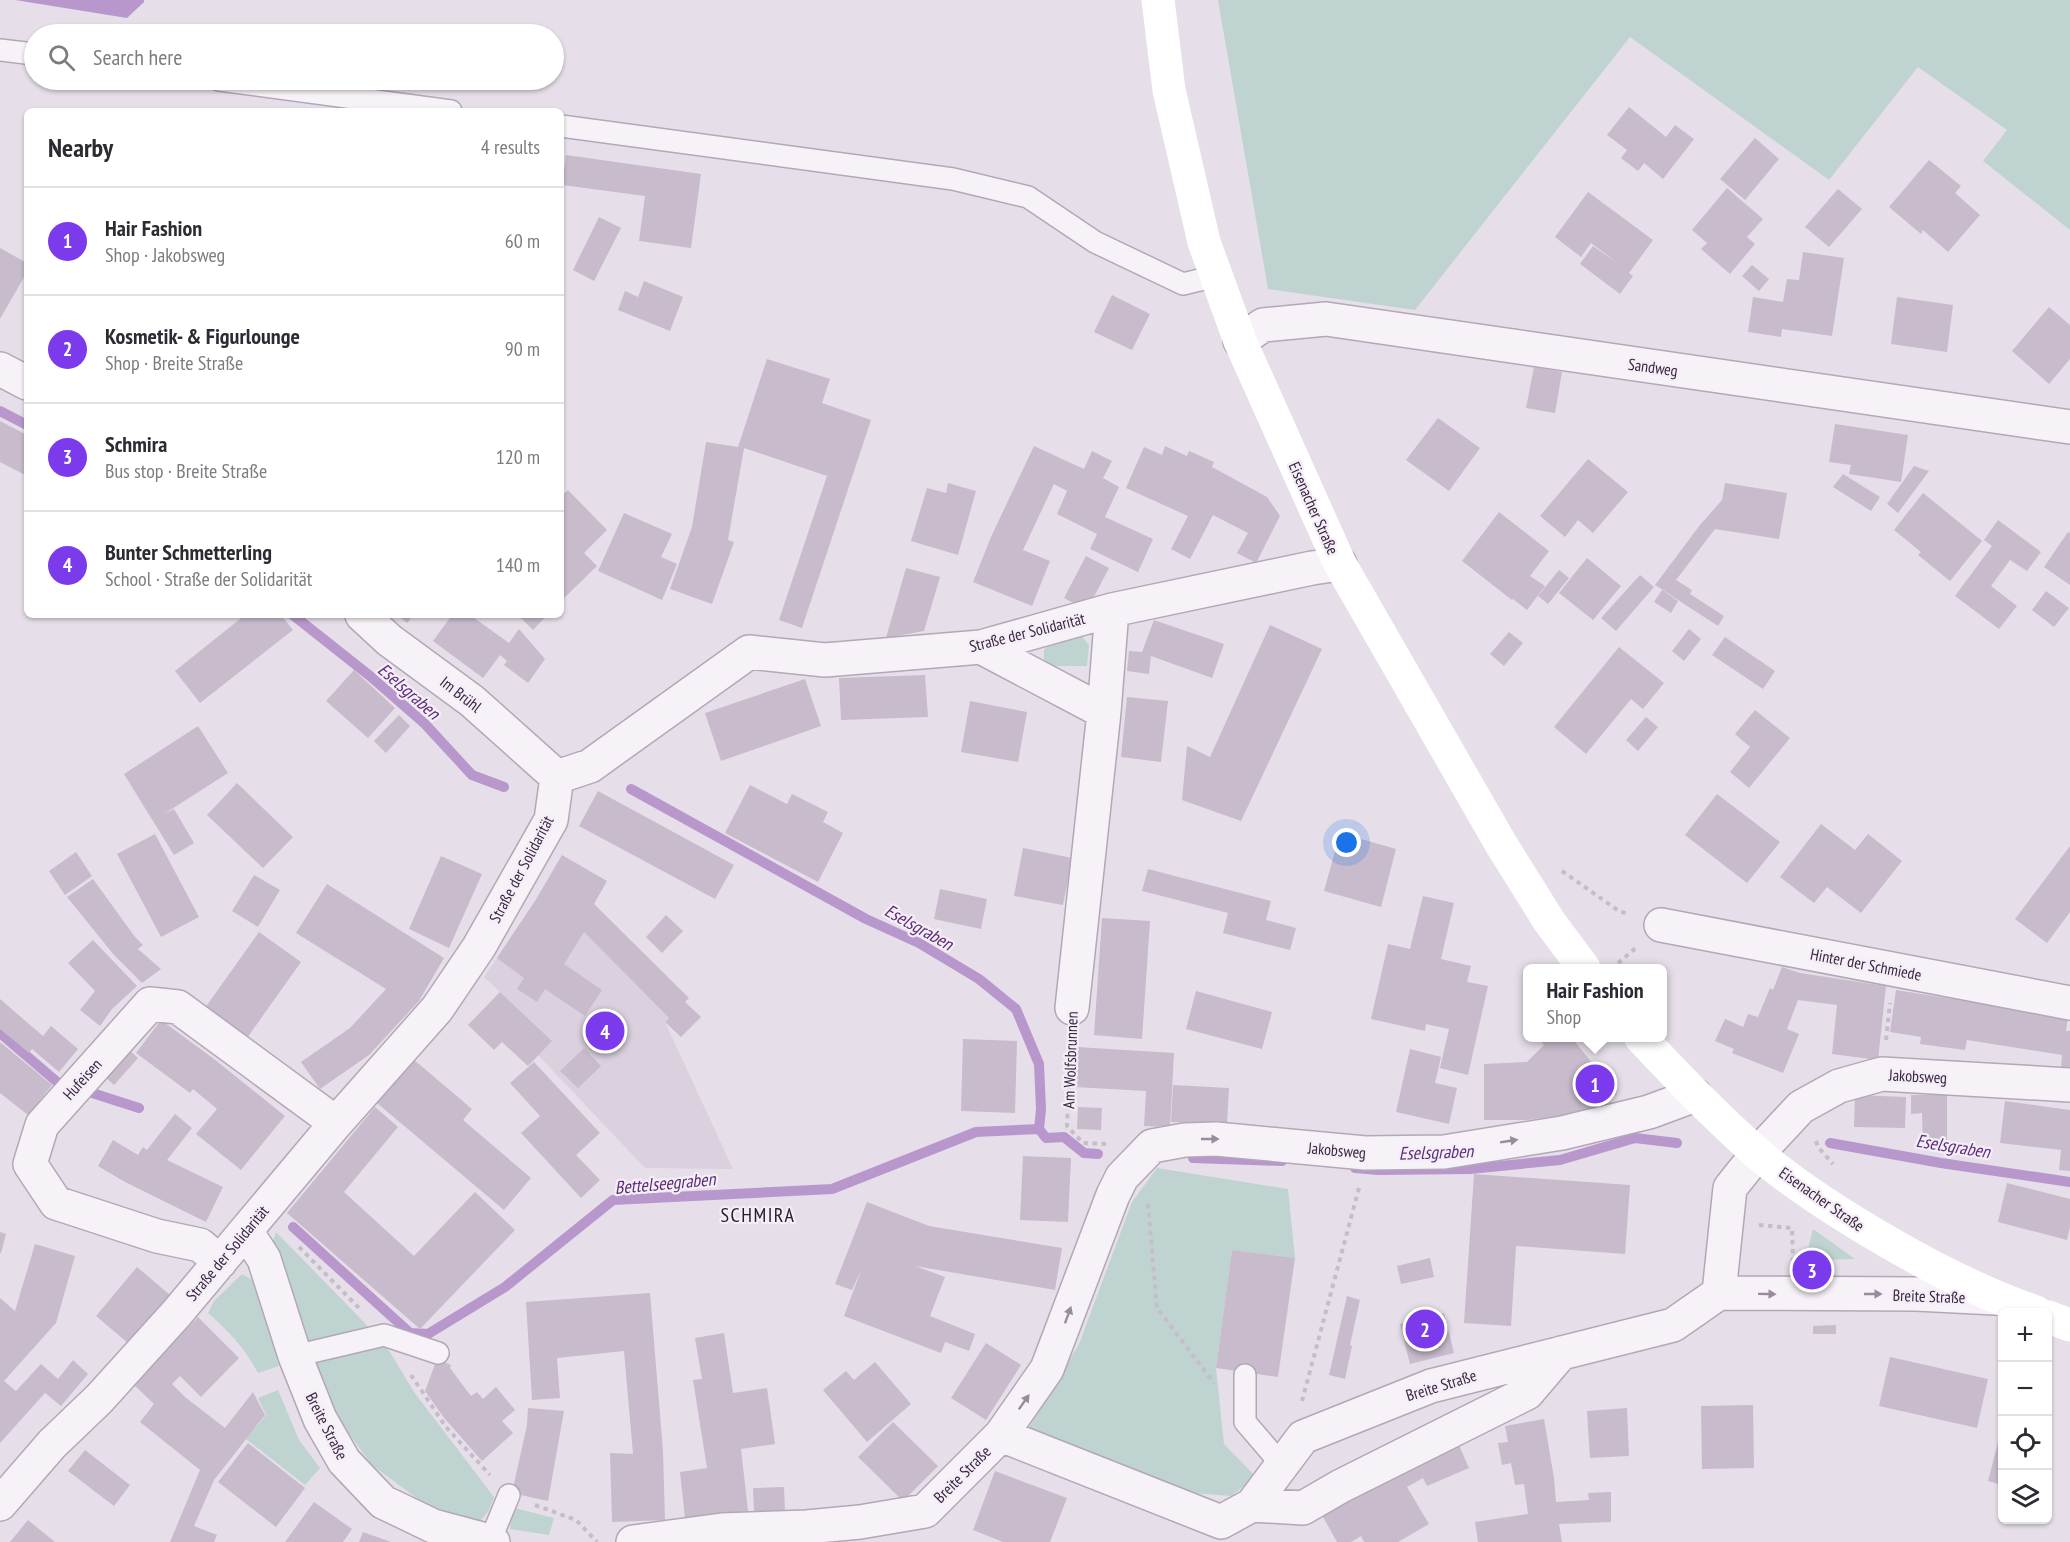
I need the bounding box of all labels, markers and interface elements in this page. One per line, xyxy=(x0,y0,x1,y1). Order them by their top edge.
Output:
search box xyxy=(24,24,564,90)
icon: search xyxy=(45,41,78,74)
text: Search here xyxy=(93,43,182,71)
text: Nearby xyxy=(48,131,113,164)
text: 4 results xyxy=(481,134,540,160)
text: Hair Fashion xyxy=(105,214,202,242)
text: 1 xyxy=(63,228,72,254)
text: 60 m xyxy=(505,228,540,254)
text: Shop · Jakobsweg xyxy=(105,242,225,268)
text: Kosmetik- & Figurlounge xyxy=(105,322,300,350)
text: 2 xyxy=(63,336,72,362)
text: 90 m xyxy=(505,336,540,362)
text: Shop · Breite Straße xyxy=(105,350,243,376)
street label: Sandweg xyxy=(1627,354,1679,380)
text: Schmira xyxy=(105,430,167,458)
text: 3 xyxy=(63,444,72,470)
text: 120 m xyxy=(496,444,540,470)
text: Bus stop · Breite Straße xyxy=(105,458,267,484)
street label: Eisenacher Straße xyxy=(1285,459,1343,557)
text: Bunter Schmetterling xyxy=(105,538,272,566)
text: 4 xyxy=(63,552,72,578)
text: 140 m xyxy=(496,552,540,578)
text: School · Straße der Solidarität xyxy=(105,566,312,592)
street label: Straße der Solidarität xyxy=(967,608,1087,656)
water label: Eselsgraben xyxy=(373,658,446,725)
street label: Im Brühl xyxy=(436,672,486,717)
street label: Straße der Solidarität xyxy=(484,811,558,926)
your location xyxy=(1332,828,1361,857)
water label: Eselsgraben xyxy=(881,899,958,956)
street label: Hinter der Schmiede xyxy=(1809,943,1923,985)
popup xyxy=(1523,964,1667,1042)
text: Hair Fashion xyxy=(1546,976,1644,1004)
text: Shop xyxy=(1546,1004,1581,1030)
pin: 4 xyxy=(586,1008,624,1054)
street label: Am Wolfsbrunnen xyxy=(1058,1011,1082,1109)
street label: Hufeisen xyxy=(58,1054,106,1104)
pin: 1 xyxy=(1576,1062,1614,1106)
street label: Jakobsweg xyxy=(1887,1064,1948,1088)
water label: Eselsgraben xyxy=(1914,1129,1993,1163)
one-way arrow xyxy=(1201,1134,1220,1144)
street label: Jakobsweg xyxy=(1306,1137,1367,1163)
one-way arrow xyxy=(1499,1137,1518,1146)
water label: Eselsgraben xyxy=(1398,1139,1475,1165)
street label: Eisenacher Straße xyxy=(1776,1162,1868,1236)
water label: Bettelseegraben xyxy=(614,1167,717,1199)
street label: Straße der Solidarität xyxy=(181,1201,273,1305)
district label: SCHMIRA xyxy=(721,1202,795,1228)
pin: 3 xyxy=(1792,1248,1832,1292)
street label: Breite Straße xyxy=(1892,1285,1966,1307)
one-way arrow xyxy=(1757,1289,1776,1299)
one-way arrow xyxy=(1864,1289,1883,1299)
one-way arrow xyxy=(1064,1305,1074,1323)
pin: 2 xyxy=(1406,1306,1444,1352)
map controls xyxy=(1998,1308,2052,1524)
button: + xyxy=(1998,1308,2052,1362)
button: − xyxy=(1998,1362,2052,1416)
street label: Breite Straße xyxy=(1403,1365,1479,1405)
street label: Breite Straße xyxy=(302,1389,352,1463)
one-way arrow xyxy=(1018,1395,1030,1411)
button: locate xyxy=(1998,1416,2052,1470)
street label: Breite Straße xyxy=(929,1441,995,1507)
button: layers xyxy=(1998,1470,2052,1524)

